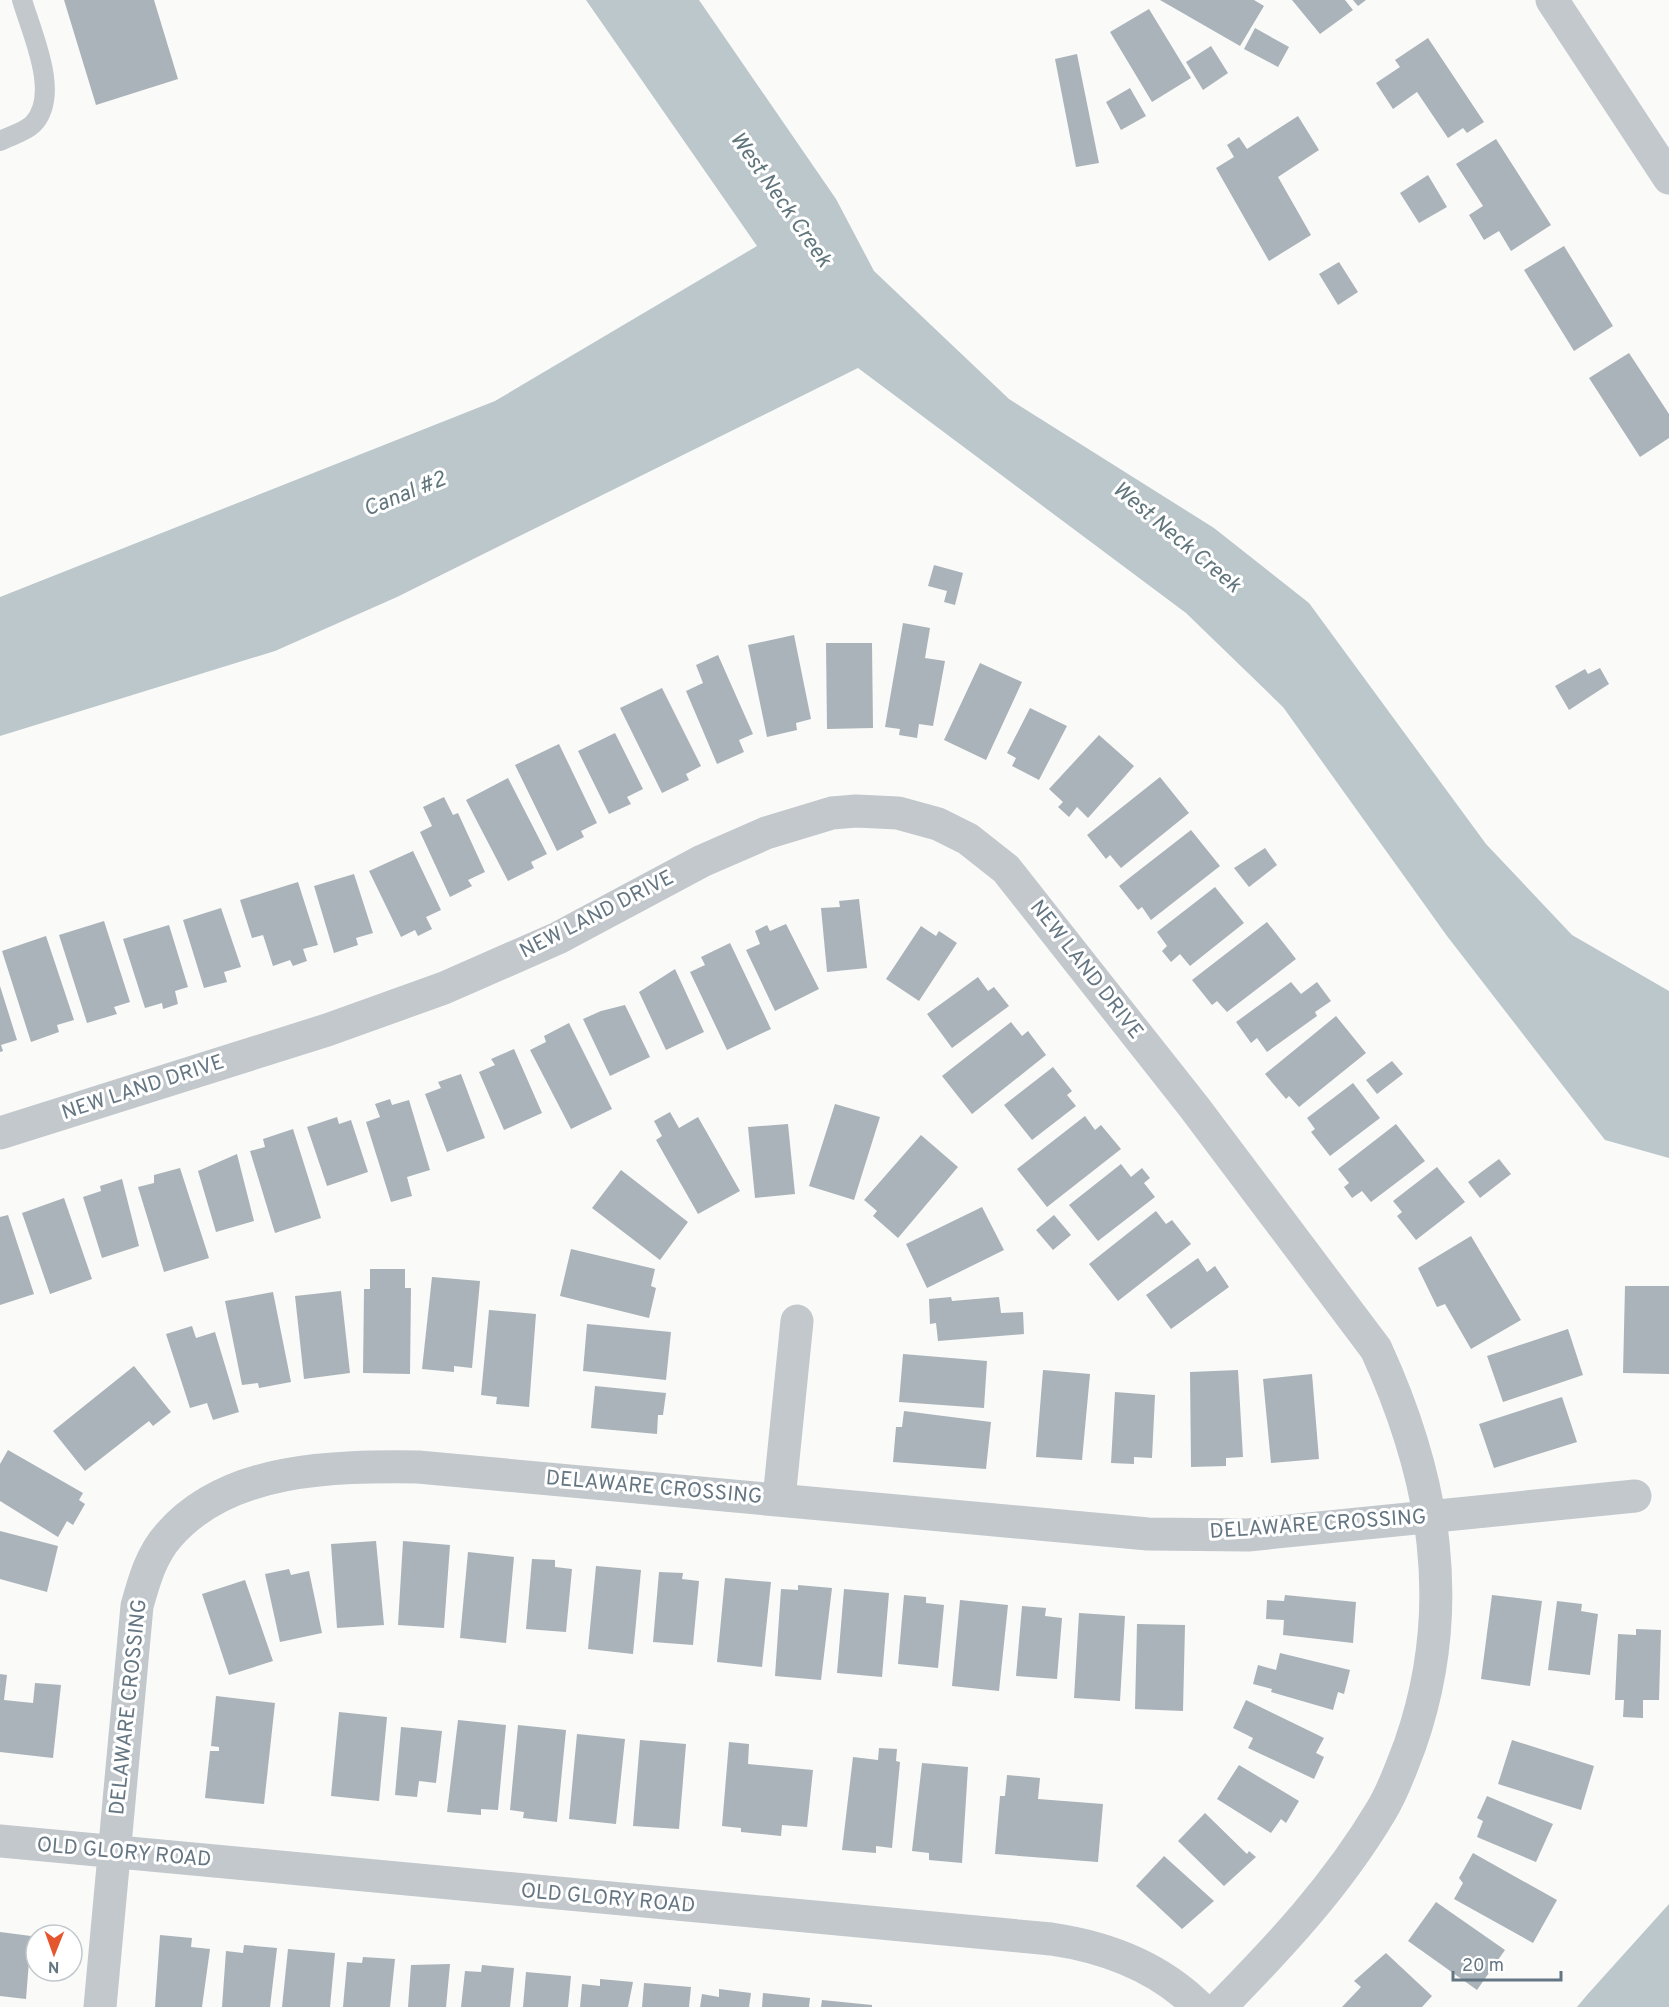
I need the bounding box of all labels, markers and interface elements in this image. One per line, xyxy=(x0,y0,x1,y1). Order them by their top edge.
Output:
water label: West Neck Creek xyxy=(723,127,837,274)
water label: Canal #2 xyxy=(360,466,451,524)
water label: West Neck Creek xyxy=(1106,477,1246,600)
street label: NEW LAND DRIVE xyxy=(515,865,679,965)
street label: NEW LAND DRIVE xyxy=(1023,895,1149,1045)
street label: NEW LAND DRIVE xyxy=(58,1049,228,1127)
street label: DELAWARE CROSSING xyxy=(545,1465,763,1511)
street label: DELAWARE CROSSING xyxy=(1209,1504,1427,1546)
street label: DELAWARE CROSSING xyxy=(104,1598,154,1816)
street label: OLD GLORY ROAD xyxy=(35,1832,213,1874)
street label: OLD GLORY ROAD xyxy=(519,1878,697,1920)
north arrow xyxy=(24,1923,84,1983)
scale bar xyxy=(1453,1944,1561,1982)
text: 20 m xyxy=(1462,1955,1504,1978)
text: N xyxy=(48,1956,60,1976)

